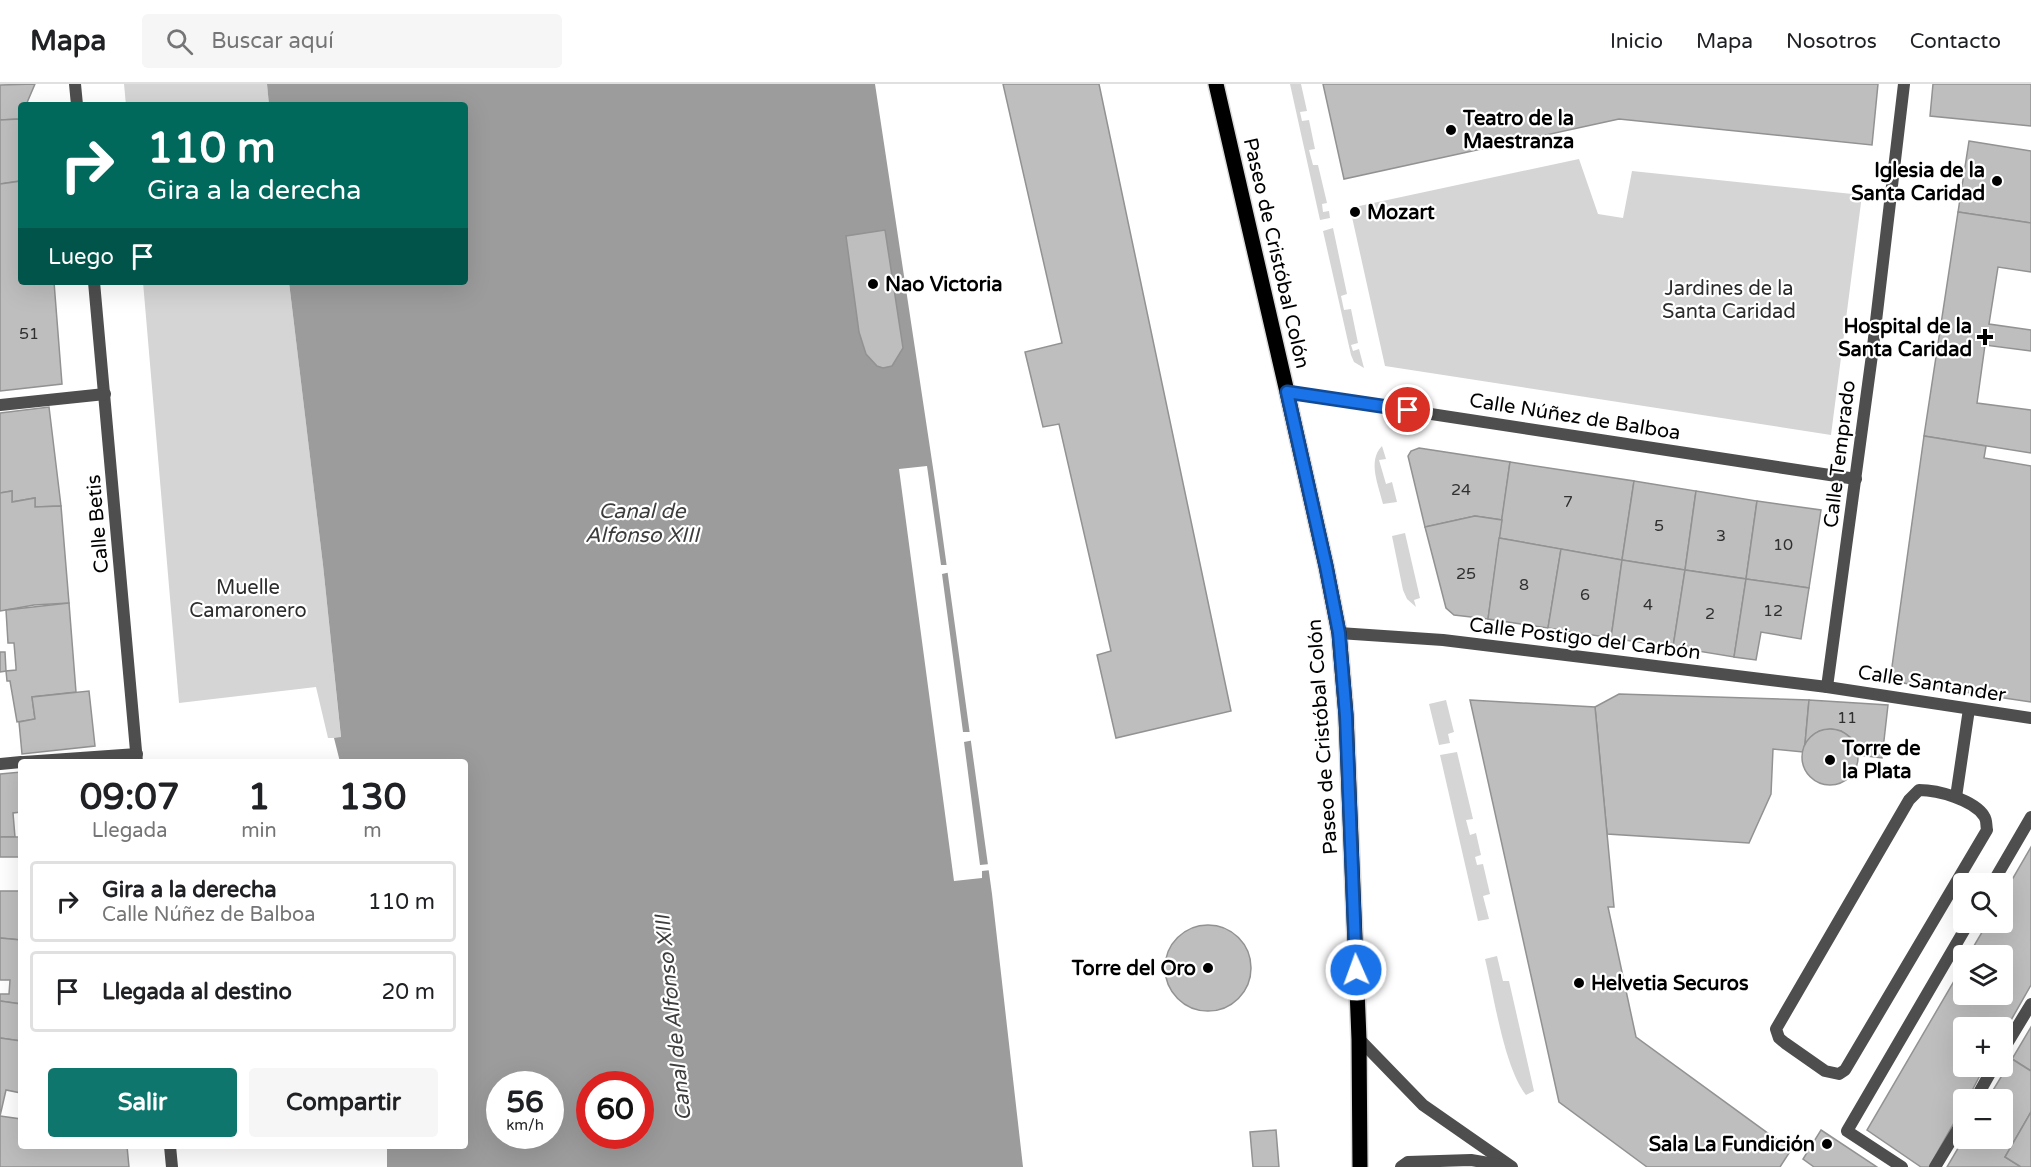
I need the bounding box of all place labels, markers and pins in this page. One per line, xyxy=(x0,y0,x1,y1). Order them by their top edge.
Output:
place label: Teatro de la Maestranza xyxy=(1462,107,1574,154)
marker: Teatro de la Maestranza xyxy=(1444,123,1458,137)
place label: Iglesia de la Santa Caridad xyxy=(1851,159,1985,206)
marker: Iglesia de la Santa Caridad xyxy=(1990,174,2004,188)
place label: Mozart xyxy=(1367,201,1435,225)
marker: Mozart xyxy=(1348,205,1362,219)
place label: Nao Victoria xyxy=(885,273,1003,297)
marker: Nao Victoria xyxy=(866,277,880,291)
place label: Hospital de la Santa Caridad xyxy=(1838,315,1972,362)
marker: Hospital de la Santa Caridad xyxy=(1976,328,1994,346)
pin xyxy=(1382,384,1433,435)
place label: Torre de la Plata xyxy=(1841,737,1921,784)
marker: Torre de la Plata xyxy=(1823,753,1837,767)
place label: Torre del Oro xyxy=(1071,957,1196,981)
marker: Torre del Oro xyxy=(1201,961,1215,975)
place label: Helvetia Securos xyxy=(1591,972,1749,996)
marker: Helvetia Securos xyxy=(1572,976,1586,990)
place label: Sala La Fundición xyxy=(1649,1133,1815,1157)
marker: Sala La Fundición xyxy=(1820,1137,1834,1151)

